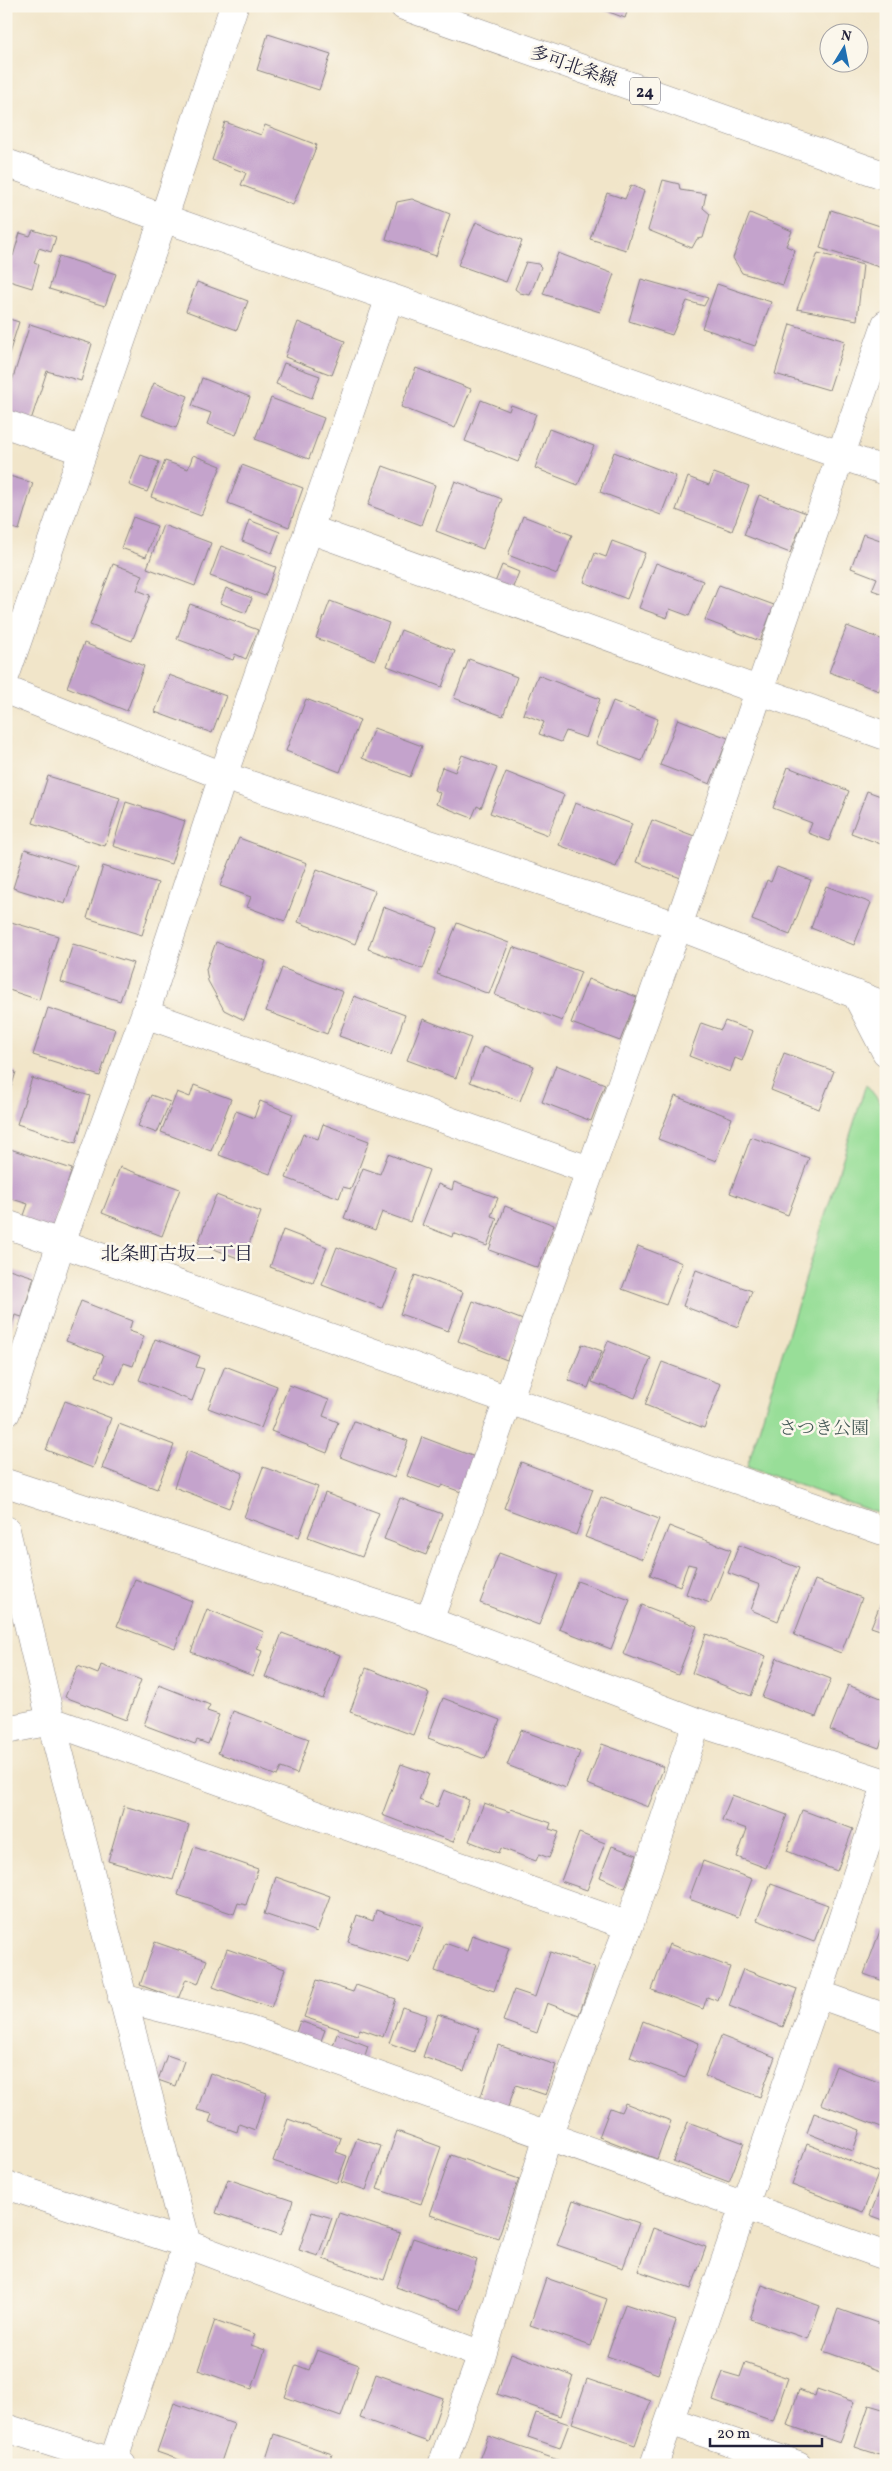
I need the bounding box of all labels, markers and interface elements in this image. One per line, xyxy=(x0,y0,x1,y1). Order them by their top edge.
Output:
north arrow xyxy=(820,22,870,72)
text: N xyxy=(839,26,853,47)
street label: 多可北条線 xyxy=(527,41,620,94)
road number: 24 xyxy=(630,78,660,104)
district label: 北条町古坂二丁目 xyxy=(101,1242,253,1268)
park label: さつき公園 xyxy=(779,1417,869,1442)
scale bar xyxy=(710,2416,822,2448)
text: 20 m xyxy=(717,2424,750,2445)

